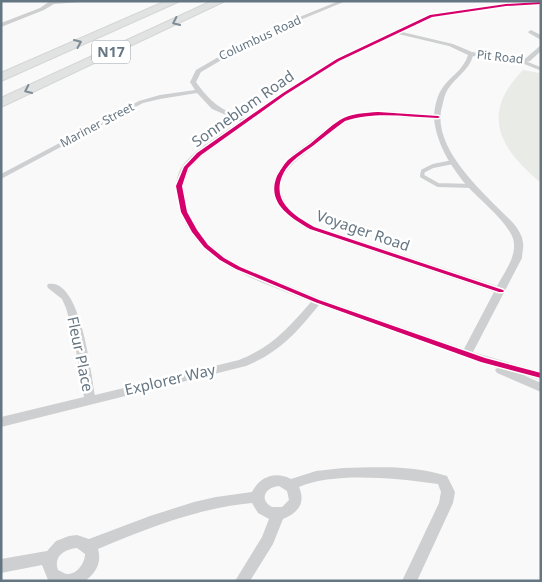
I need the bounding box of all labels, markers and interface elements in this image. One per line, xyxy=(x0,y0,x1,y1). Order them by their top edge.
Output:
street label: Columbus Road xyxy=(216,11,304,64)
one-way arrow xyxy=(172,15,181,26)
one-way arrow xyxy=(73,39,82,50)
road number: N17 xyxy=(92,41,130,64)
street label: Pit Road xyxy=(476,46,524,67)
street label: Sonneblom Road xyxy=(187,65,297,151)
one-way arrow xyxy=(25,84,34,94)
street label: Mariner Street xyxy=(57,98,137,151)
street label: Voyager Road xyxy=(314,205,413,255)
street label: Fleur Place xyxy=(63,314,99,393)
street label: Explorer Way xyxy=(122,359,217,399)

